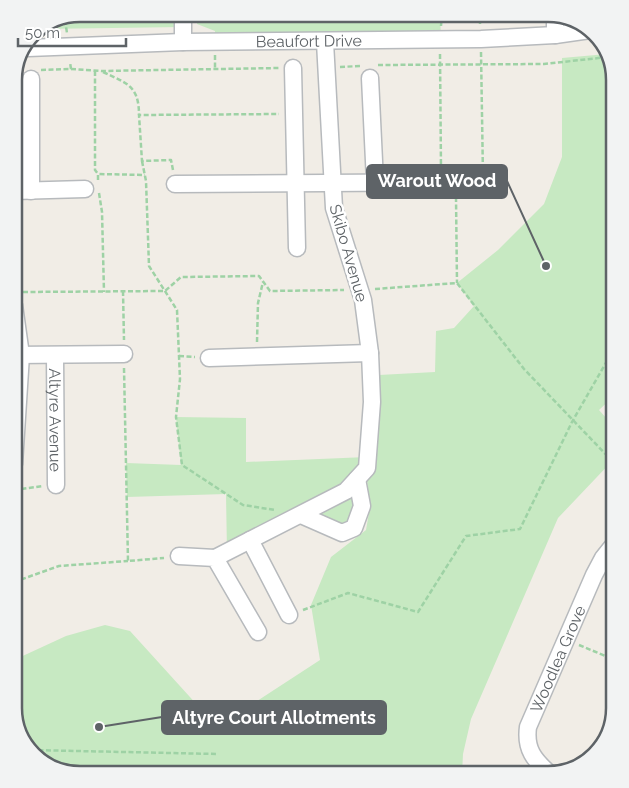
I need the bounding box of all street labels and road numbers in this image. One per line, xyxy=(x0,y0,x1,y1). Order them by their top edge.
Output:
street label: Beaufort Drive xyxy=(256,31,362,51)
street label: Skibo Avenue xyxy=(325,202,372,304)
street label: Altyre Avenue xyxy=(45,368,65,472)
street label: Woodlea Grove xyxy=(526,603,590,716)

